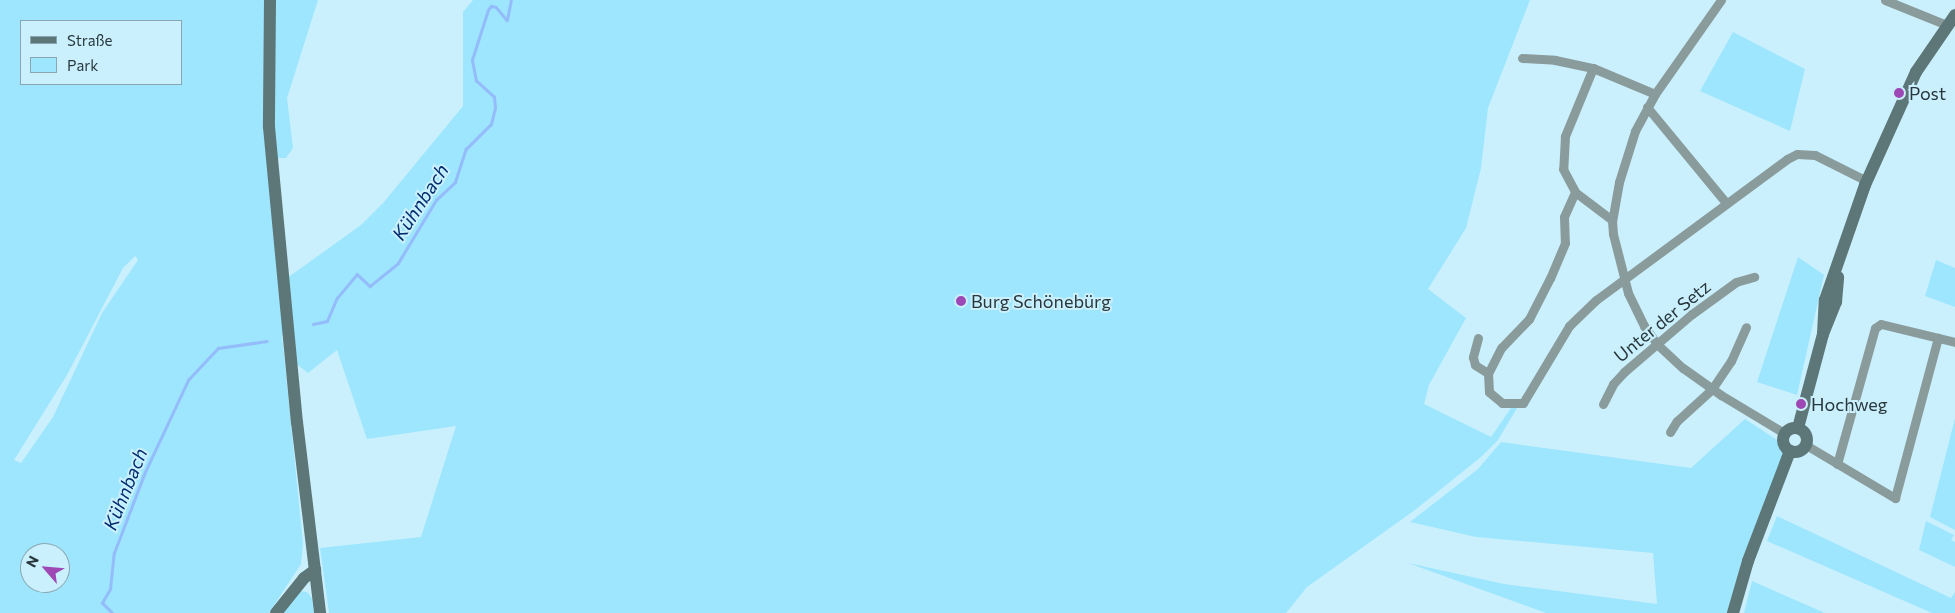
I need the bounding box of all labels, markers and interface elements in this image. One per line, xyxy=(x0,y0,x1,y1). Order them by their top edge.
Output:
legend xyxy=(20,20,182,85)
text: Straße xyxy=(67,31,113,49)
text: Park xyxy=(67,56,98,74)
place label: Post xyxy=(1909,82,1946,104)
marker: Post xyxy=(1893,87,1905,99)
water label: Kühnbach xyxy=(387,160,453,244)
street label: Unter der Setz xyxy=(1609,276,1715,366)
place label: Burg Schönebürg xyxy=(971,290,1111,312)
marker: Burg Schönebürg xyxy=(955,295,967,307)
place label: Hochweg xyxy=(1811,393,1888,415)
marker: Hochweg xyxy=(1795,398,1807,410)
water label: Kühnbach xyxy=(98,445,152,533)
north arrow xyxy=(20,543,70,593)
text: N xyxy=(22,553,42,570)

